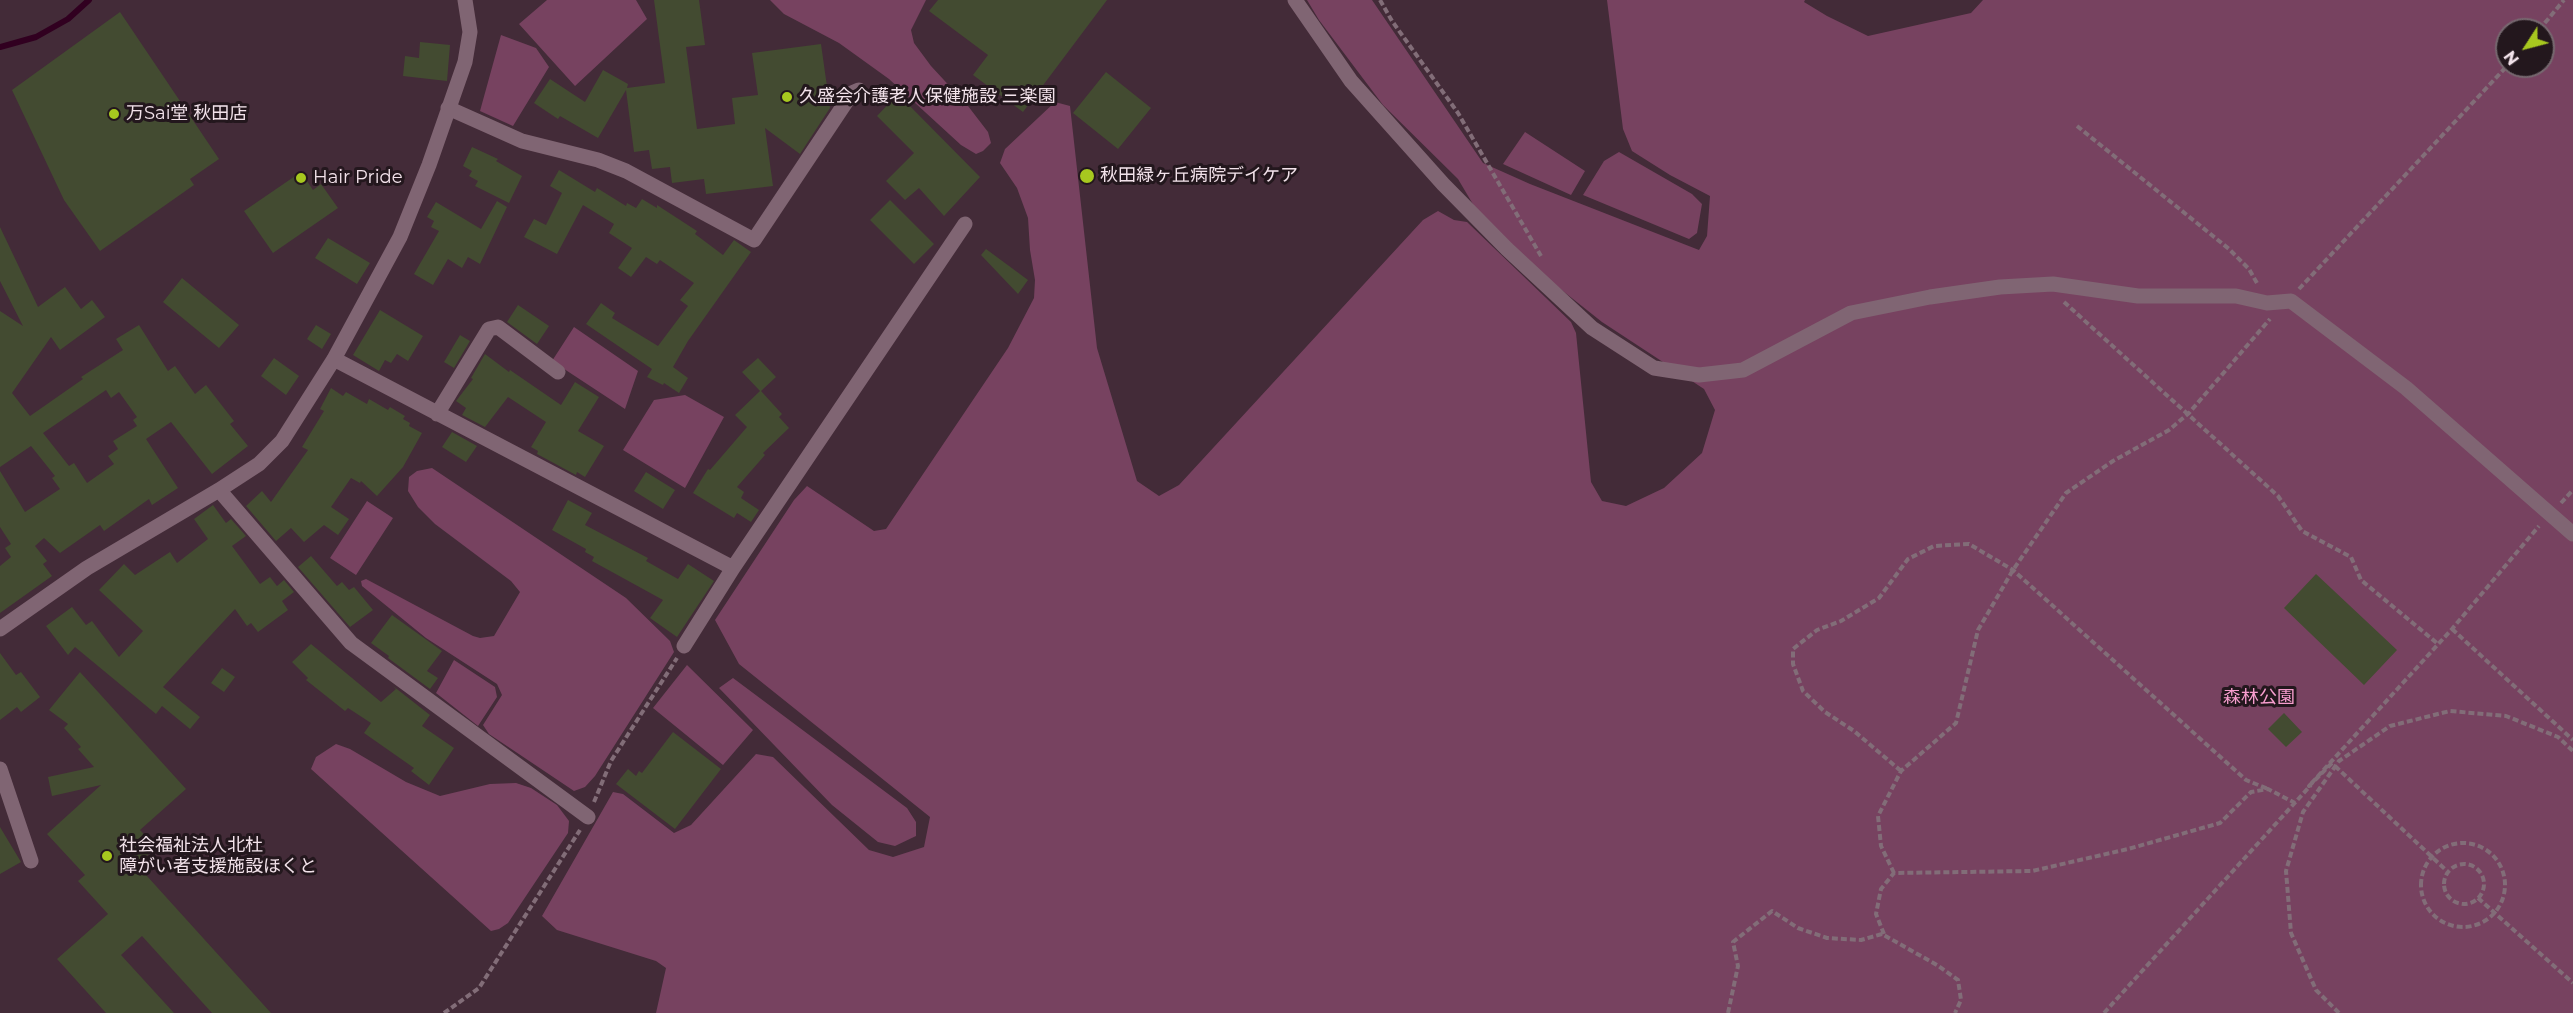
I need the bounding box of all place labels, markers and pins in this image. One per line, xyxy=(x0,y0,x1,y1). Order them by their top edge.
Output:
place label: 久盛会介護老人保健施設 三楽園 xyxy=(799,86,1056,108)
marker: 久盛会介護老人保健施設 三楽園 xyxy=(780,90,794,104)
place label: 万Sai堂 秋田店 xyxy=(126,103,247,125)
marker: 万Sai堂 秋田店 xyxy=(107,107,121,121)
place label: 秋田緑ヶ丘病院デイケア xyxy=(1100,165,1298,187)
place label: Hair Pride xyxy=(313,167,403,189)
marker: 秋田緑ヶ丘病院デイケア xyxy=(1078,167,1096,185)
marker: Hair Pride xyxy=(294,171,308,185)
place label: 社会福祉法人北杜 障がい者支援施設ほくと xyxy=(119,835,317,878)
marker: 社会福祉法人北杜 障がい者支援施設ほくと xyxy=(100,849,114,863)

